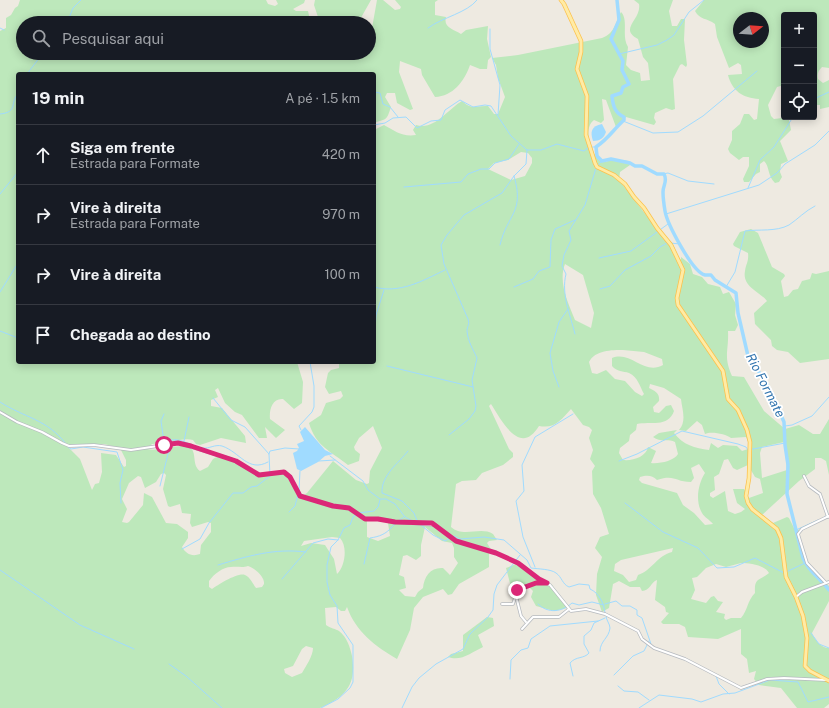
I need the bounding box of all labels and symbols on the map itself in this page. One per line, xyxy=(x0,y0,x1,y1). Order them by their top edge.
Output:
north arrow xyxy=(733,12,769,48)
water label: Rio Formate xyxy=(743,351,788,420)
route start xyxy=(155,436,173,454)
route end xyxy=(508,581,526,599)

